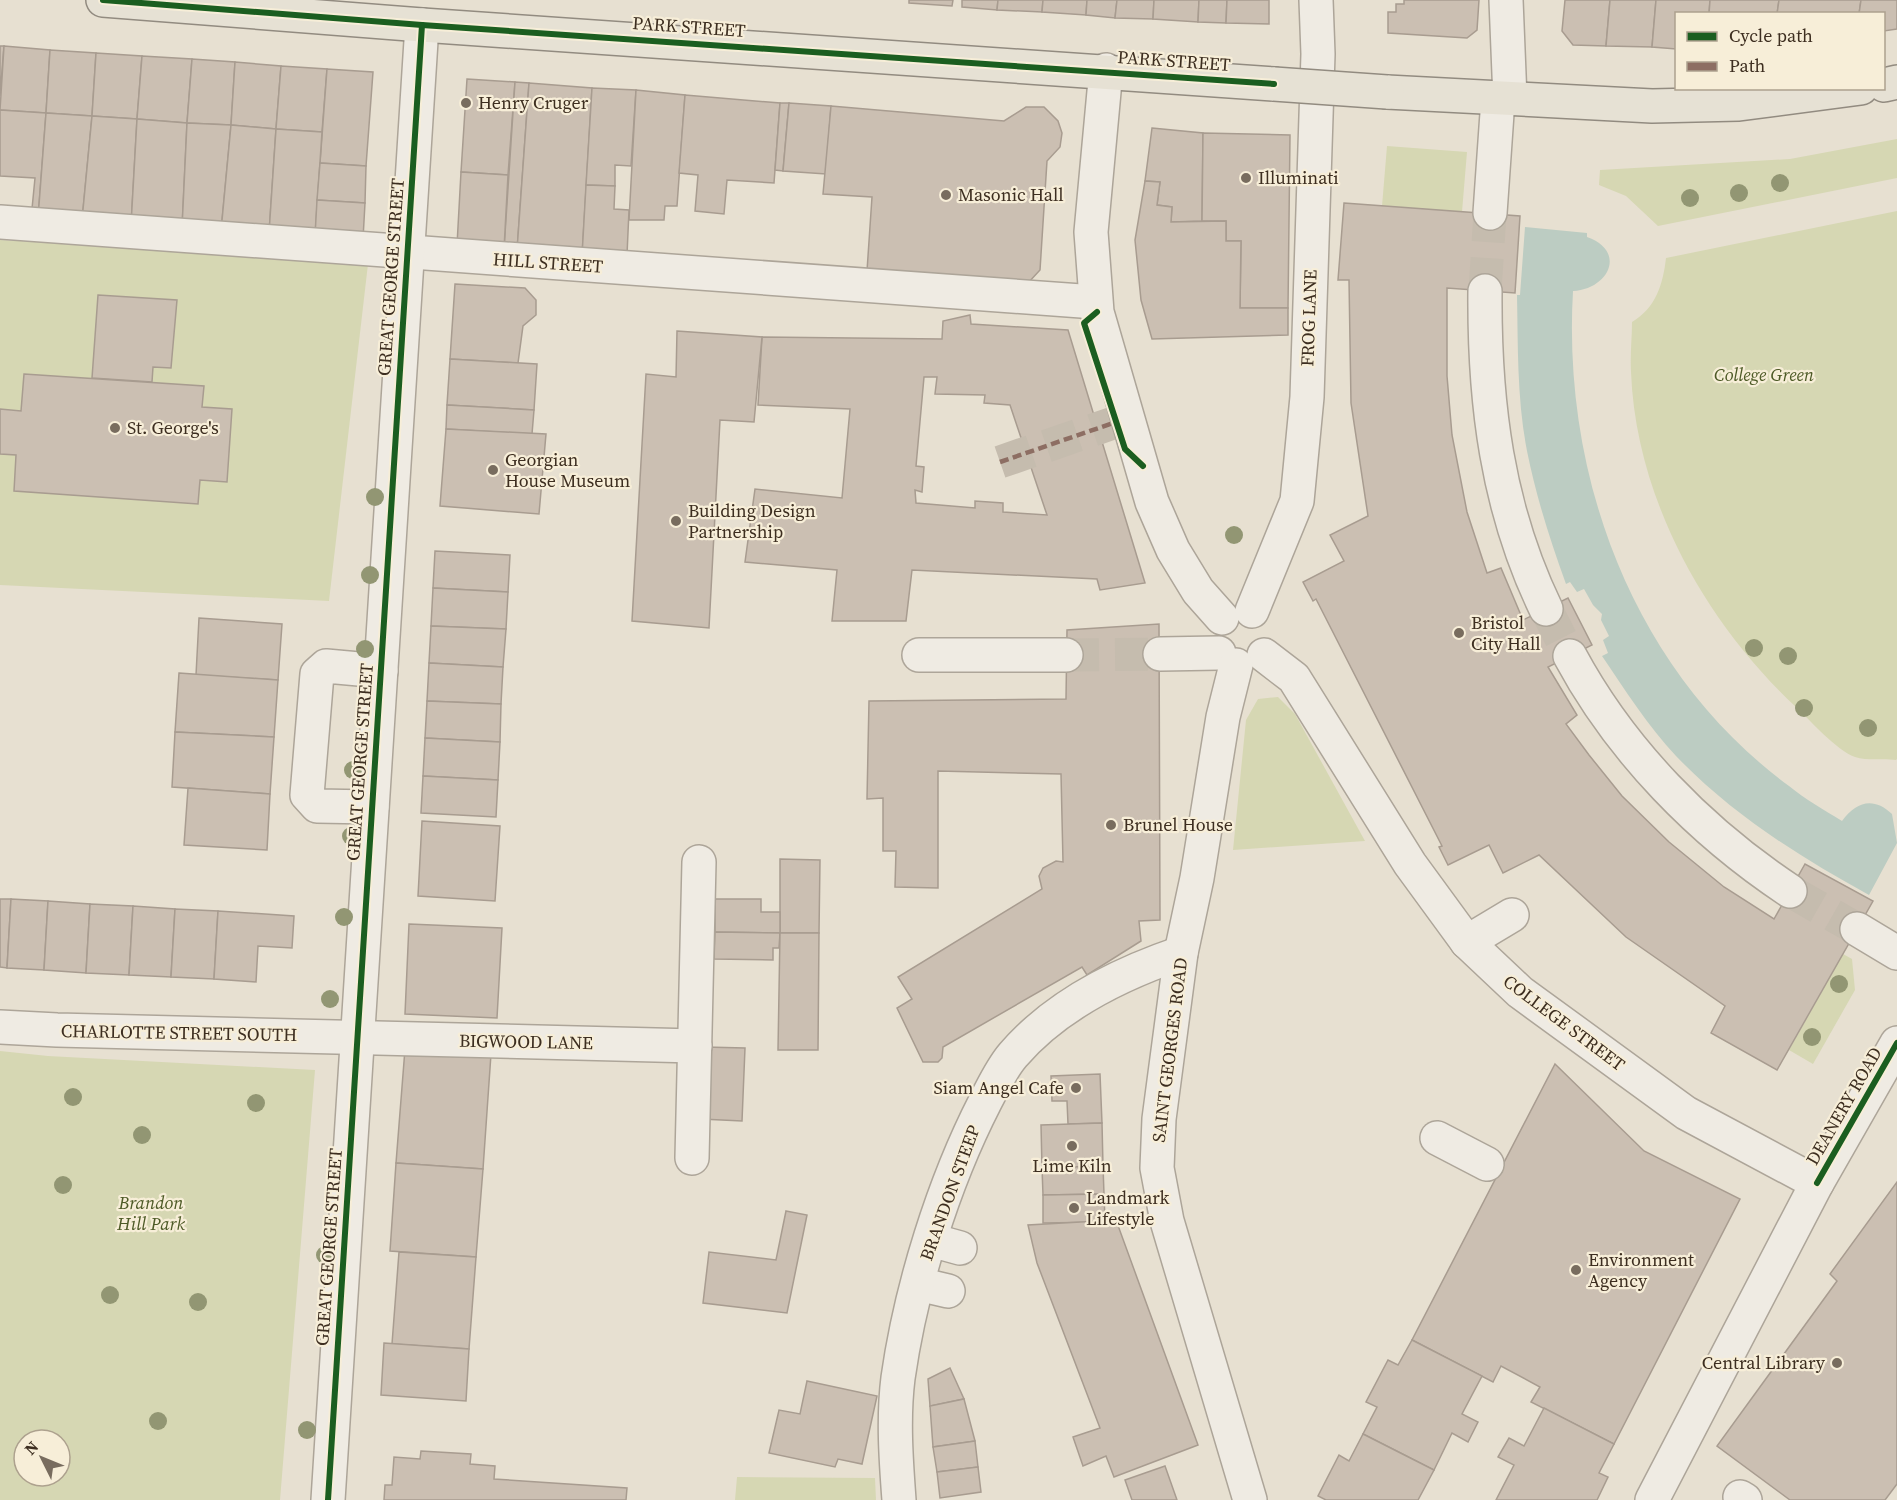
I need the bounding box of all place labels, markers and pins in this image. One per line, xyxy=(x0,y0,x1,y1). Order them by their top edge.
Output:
place label: Henry Cruger xyxy=(478,90,589,115)
marker: Henry Cruger xyxy=(459,96,473,110)
place label: Illuminati xyxy=(1258,165,1339,190)
marker: Illuminati xyxy=(1239,171,1253,185)
place label: Masonic Hall xyxy=(958,182,1064,207)
marker: Masonic Hall xyxy=(939,188,953,202)
place label: St. George's xyxy=(127,415,219,440)
marker: St. George's xyxy=(108,421,122,435)
place label: Georgian House Museum xyxy=(505,447,630,493)
marker: Georgian House Museum xyxy=(486,463,500,477)
place label: Building Design Partnership xyxy=(688,498,816,544)
marker: Building Design Partnership xyxy=(669,514,683,528)
place label: Bristol City Hall xyxy=(1471,610,1541,656)
marker: Bristol City Hall xyxy=(1452,626,1466,640)
place label: Brunel House xyxy=(1123,812,1233,837)
marker: Brunel House xyxy=(1104,818,1118,832)
place label: Siam Angel Cafe xyxy=(934,1075,1064,1100)
marker: Siam Angel Cafe xyxy=(1069,1081,1083,1095)
marker: Lime Kiln xyxy=(1065,1139,1079,1153)
place label: Lime Kiln xyxy=(1032,1153,1112,1178)
place label: Landmark Lifestyle xyxy=(1086,1185,1170,1231)
marker: Landmark Lifestyle xyxy=(1067,1201,1081,1215)
place label: Environment Agency xyxy=(1588,1247,1694,1293)
marker: Environment Agency xyxy=(1569,1263,1583,1277)
place label: Central Library xyxy=(1702,1350,1826,1375)
marker: Central Library xyxy=(1830,1356,1844,1370)

